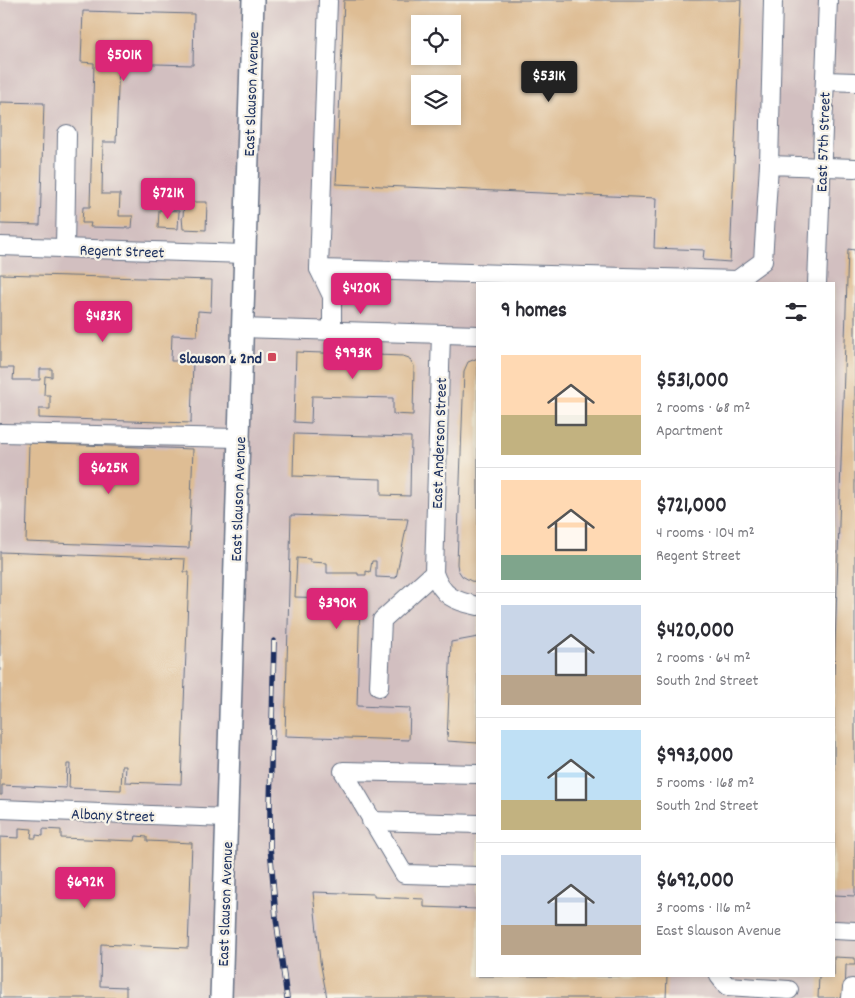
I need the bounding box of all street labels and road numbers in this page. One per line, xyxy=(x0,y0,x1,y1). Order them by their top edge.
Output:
street label: East Slauson Avenue xyxy=(239,31,266,157)
street label: East 57th Street xyxy=(811,91,838,193)
street label: Regent Street xyxy=(79,240,165,265)
street label: East Anderson Street xyxy=(427,377,454,509)
street label: East Slauson Avenue xyxy=(226,436,253,562)
street label: Albany Street xyxy=(71,804,155,829)
street label: East Slauson Avenue xyxy=(213,841,240,967)

